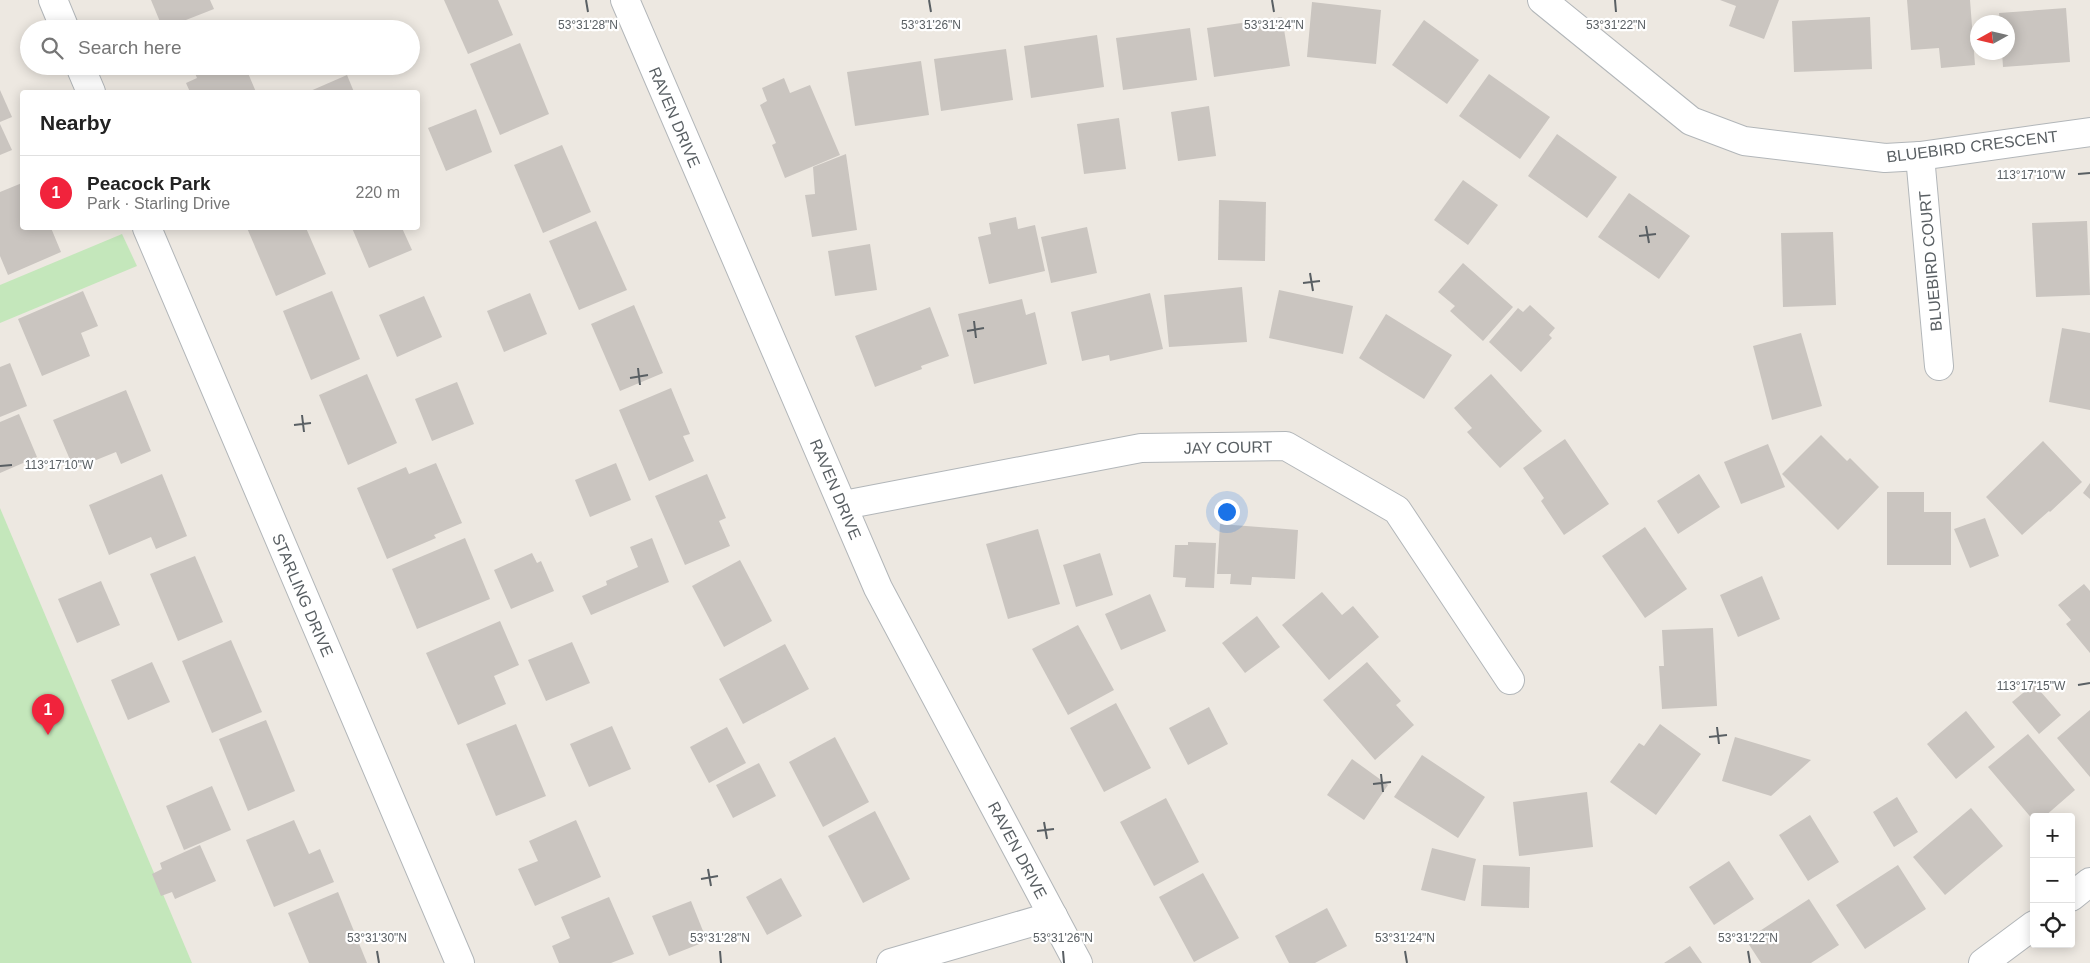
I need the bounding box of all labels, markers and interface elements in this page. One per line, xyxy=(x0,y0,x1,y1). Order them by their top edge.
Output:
north arrow xyxy=(1970,15,2015,60)
text: 53°31'28"N xyxy=(558,18,618,32)
text: 53°31'26"N xyxy=(901,18,961,32)
text: 53°31'24"N xyxy=(1244,18,1304,32)
text: 53°31'22"N xyxy=(1586,18,1646,32)
search box xyxy=(20,20,420,75)
icon: search xyxy=(38,34,66,62)
text: Search here xyxy=(78,37,182,58)
street label: RAVEN DRIVE xyxy=(646,64,703,170)
text: Nearby xyxy=(40,111,111,134)
street label: BLUEBIRD CRESCENT xyxy=(1885,128,2059,165)
text: 113°17'10"W xyxy=(1997,168,2066,182)
text: Peacock Park xyxy=(87,173,211,194)
text: 1 xyxy=(52,184,60,201)
text: 220 m xyxy=(356,184,400,201)
street label: BLUEBIRD COURT xyxy=(1916,190,1945,332)
text: Park · Starling Drive xyxy=(87,195,230,212)
street label: RAVEN DRIVE xyxy=(807,436,864,542)
street label: JAY COURT xyxy=(1183,438,1273,457)
text: 113°17'10"W xyxy=(25,458,94,472)
your location xyxy=(1214,499,1240,525)
street label: STARLING DRIVE xyxy=(269,531,336,659)
text: 113°17'15"W xyxy=(1997,679,2066,693)
pin: 1 xyxy=(32,694,64,735)
street label: RAVEN DRIVE xyxy=(985,799,1050,902)
map controls xyxy=(2030,813,2075,948)
button: + xyxy=(2030,813,2075,858)
button: − xyxy=(2030,858,2075,903)
button: locate xyxy=(2030,903,2075,948)
text: 53°31'30"N xyxy=(347,931,407,945)
text: 53°31'28"N xyxy=(690,931,750,945)
text: 53°31'26"N xyxy=(1033,931,1093,945)
text: 53°31'24"N xyxy=(1375,931,1435,945)
text: 53°31'22"N xyxy=(1718,931,1778,945)

